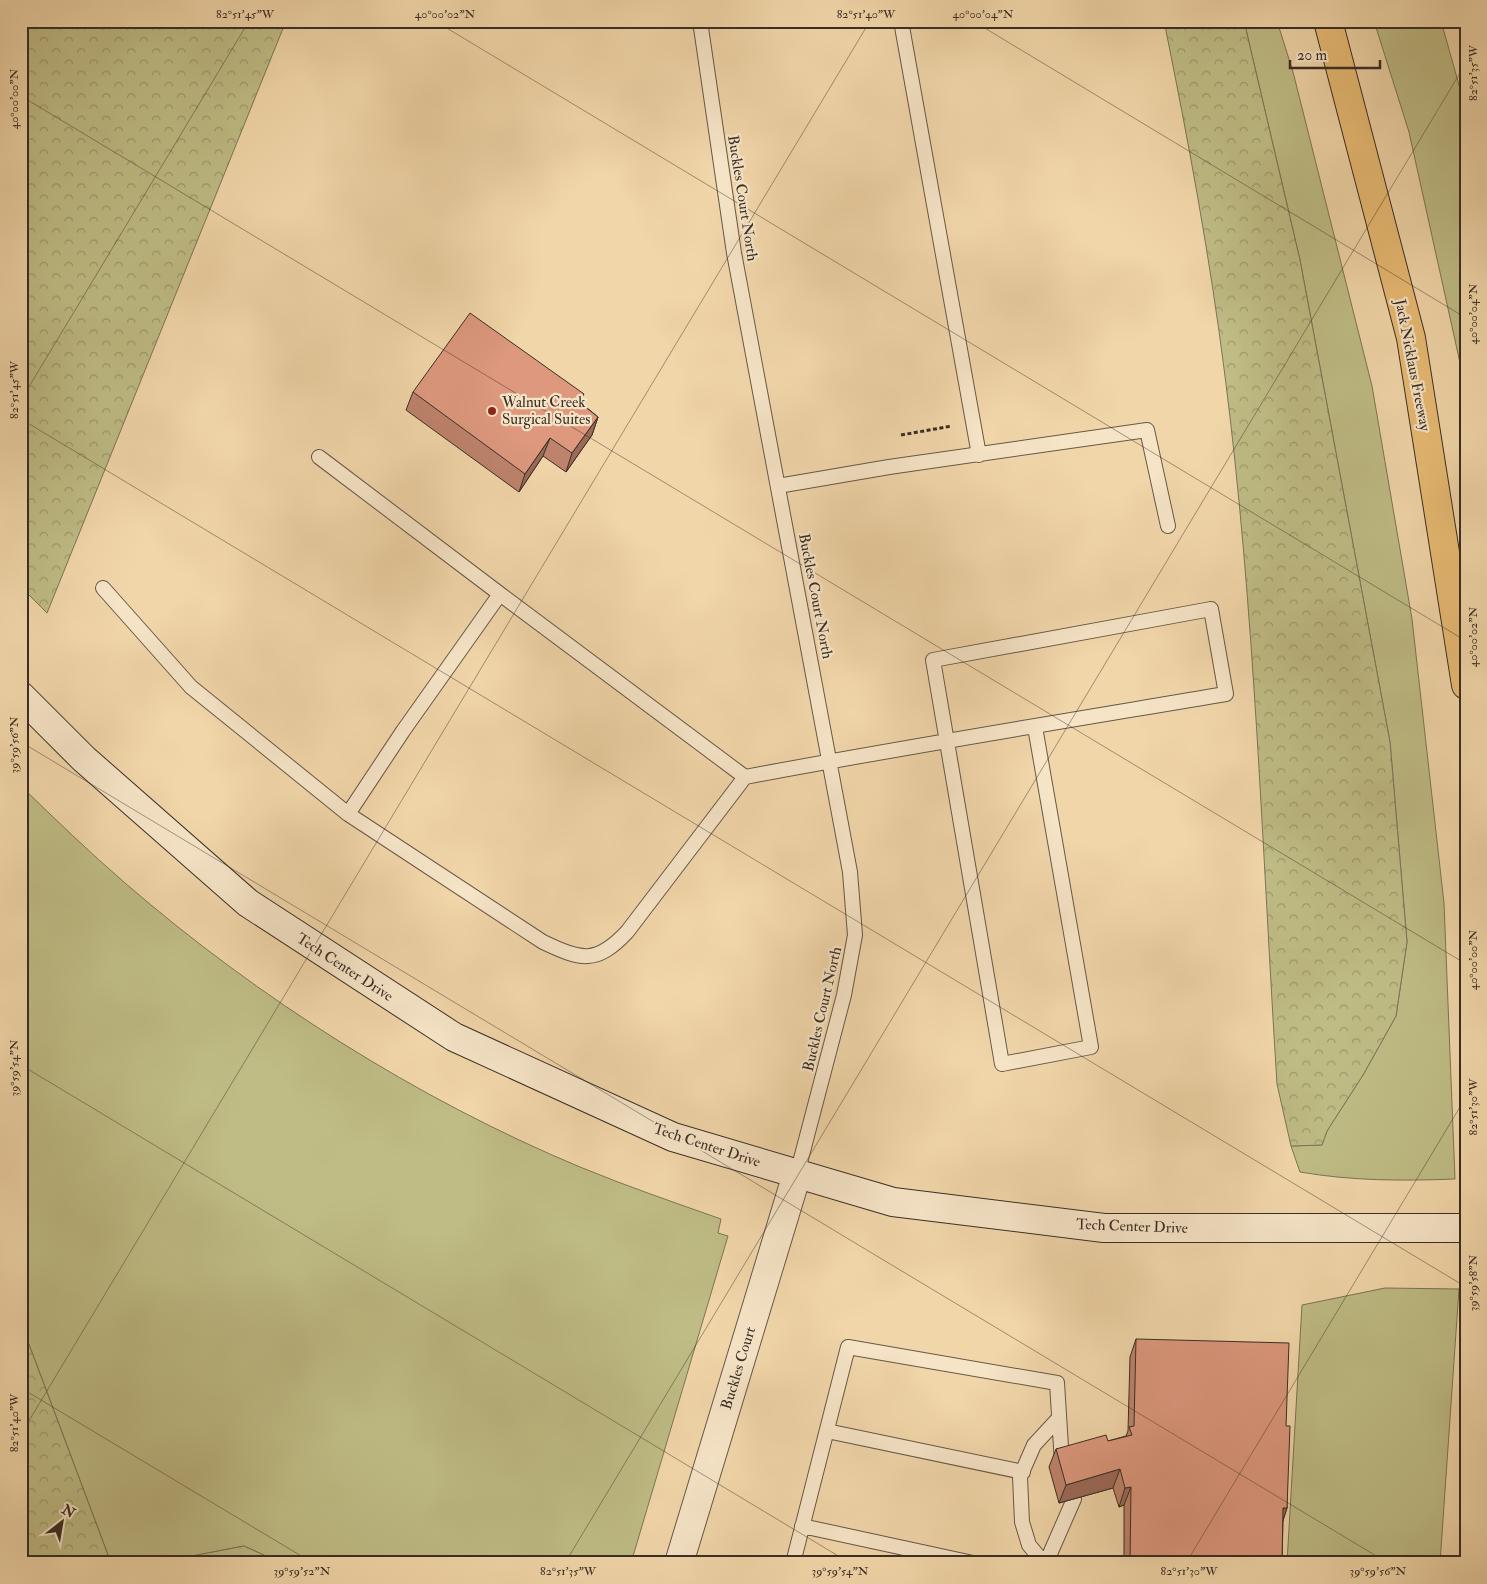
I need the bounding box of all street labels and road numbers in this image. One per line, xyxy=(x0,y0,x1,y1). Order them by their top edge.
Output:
street label: Buckles Court North xyxy=(723,134,762,263)
street label: Jack Nicklaus Freeway xyxy=(1389,297,1435,433)
street label: Buckles Court North xyxy=(794,532,837,661)
street label: Tech Center Drive xyxy=(293,929,397,1006)
street label: Buckles Court North xyxy=(799,945,846,1073)
street label: Tech Center Drive xyxy=(651,1119,763,1172)
street label: Tech Center Drive xyxy=(1076,1215,1188,1238)
street label: Buckles Court xyxy=(717,1324,760,1412)

